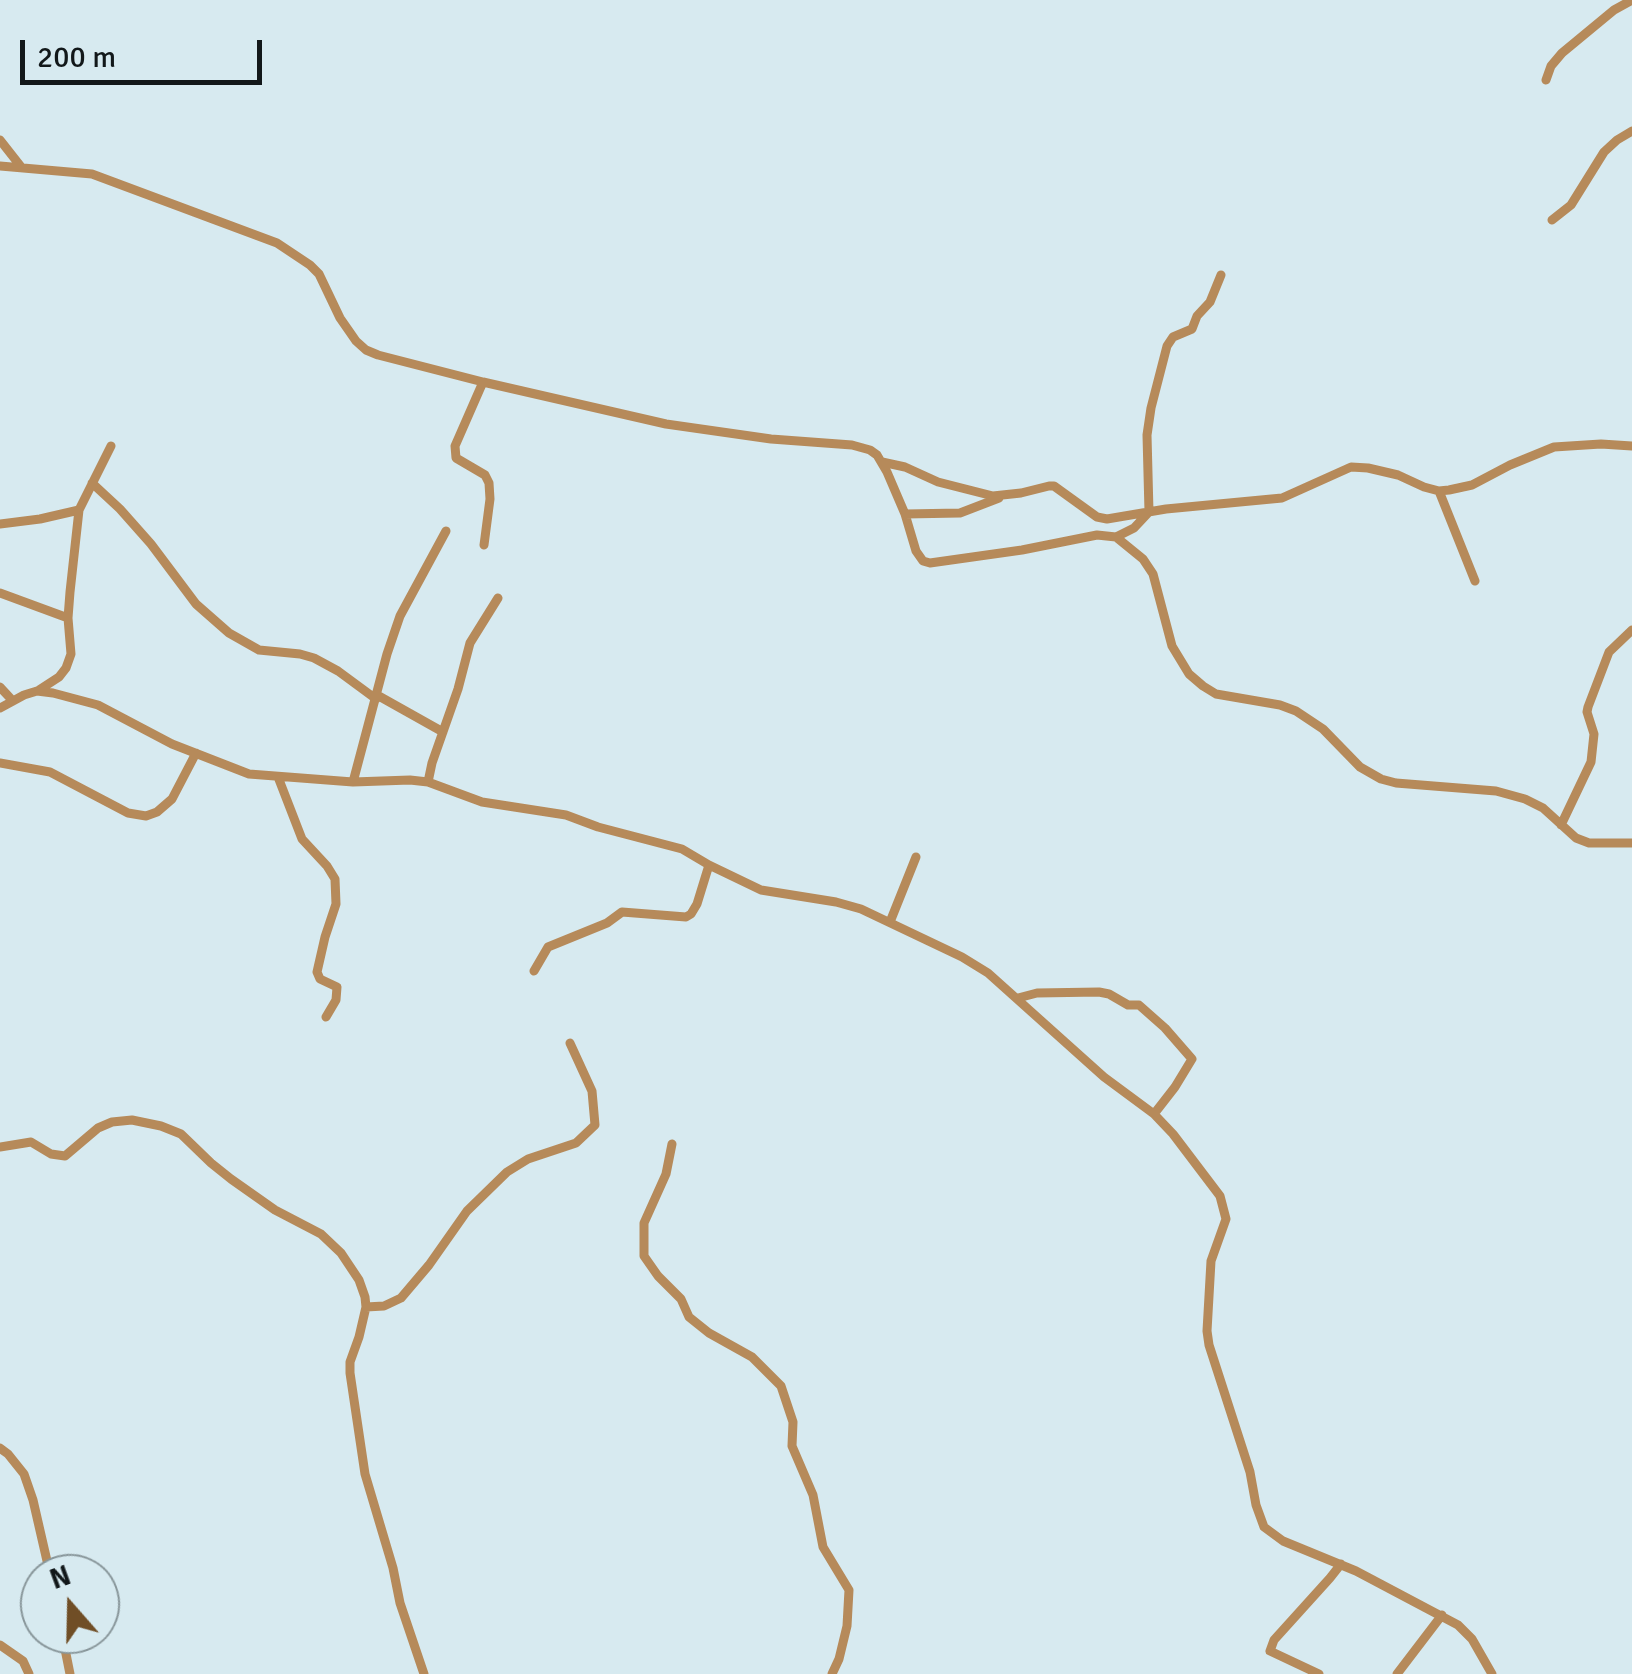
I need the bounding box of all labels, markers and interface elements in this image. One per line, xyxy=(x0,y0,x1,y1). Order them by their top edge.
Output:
scale bar xyxy=(25,20,268,82)
text: 200 m xyxy=(37,39,116,76)
north arrow xyxy=(20,1554,120,1654)
text: N xyxy=(45,1558,75,1597)

